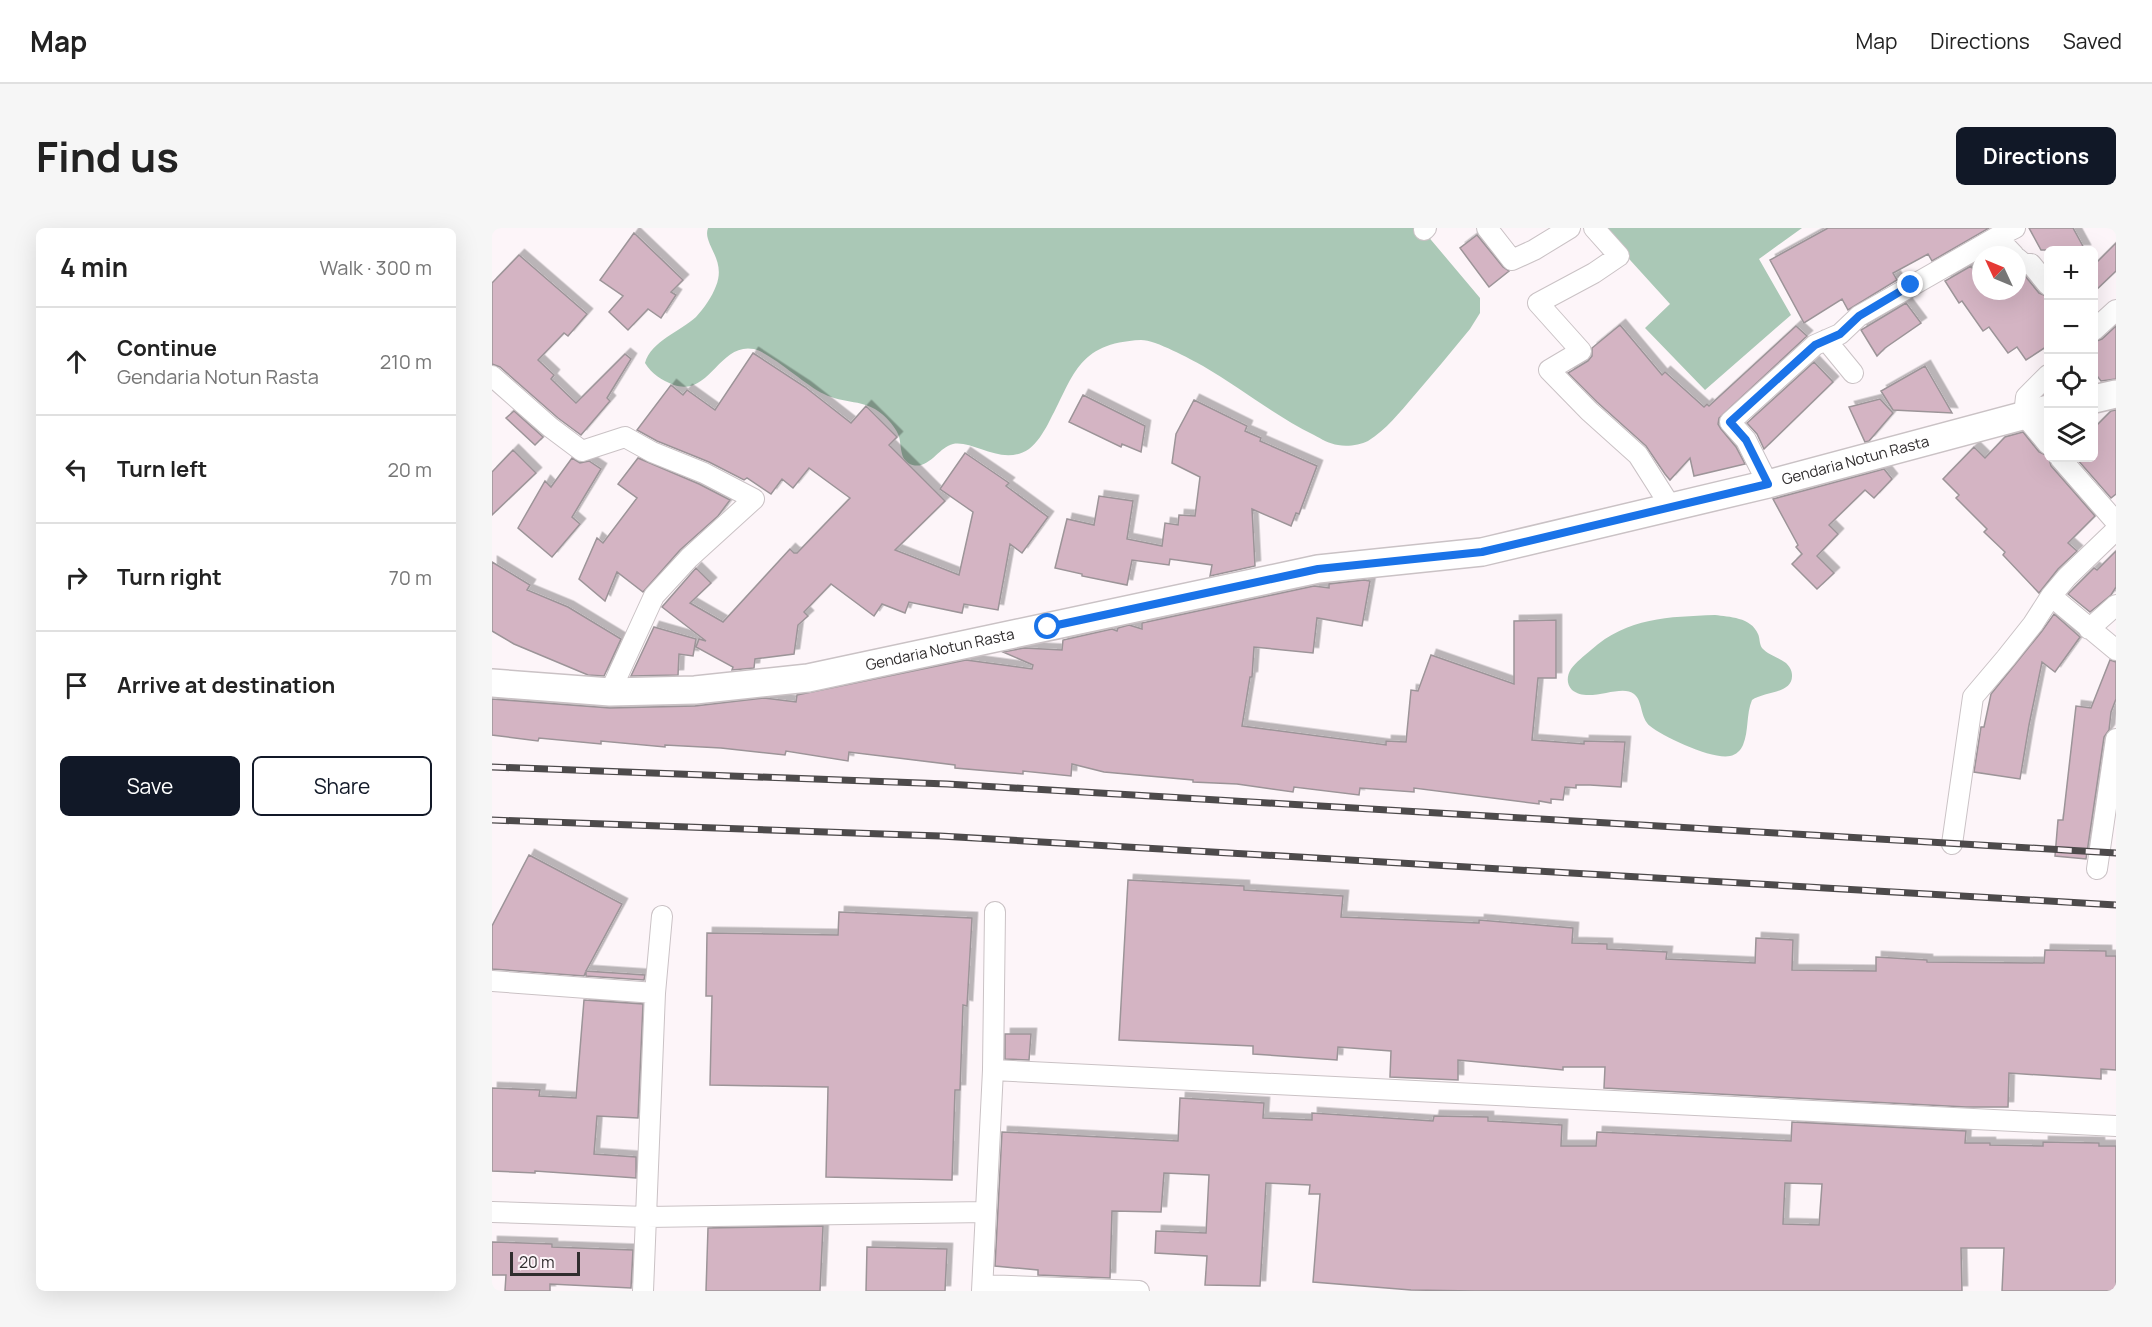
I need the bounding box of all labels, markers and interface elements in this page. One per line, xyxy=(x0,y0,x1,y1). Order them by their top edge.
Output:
text: Map xyxy=(30,22,87,60)
text: Map xyxy=(1856,27,1897,55)
text: Directions xyxy=(1930,27,2030,55)
text: Saved xyxy=(2063,27,2122,55)
text: Find us xyxy=(36,127,179,185)
button: Directions xyxy=(1956,127,2116,185)
north arrow xyxy=(1972,246,2026,300)
map controls xyxy=(2044,246,2098,462)
button: + xyxy=(2044,246,2098,300)
text: 4 min xyxy=(60,249,128,285)
text: Walk · 300 m xyxy=(320,254,432,281)
route end xyxy=(1897,271,1923,297)
button: − xyxy=(2044,300,2098,354)
text: Continue xyxy=(117,333,217,363)
icon: ahead xyxy=(60,345,93,378)
text: 210 m xyxy=(380,348,432,375)
button: locate xyxy=(2044,354,2098,408)
text: Gendaria Notun Rasta xyxy=(117,363,319,390)
button: layers xyxy=(2044,408,2098,462)
street label: Gendaria Notun Rasta xyxy=(1779,430,1931,490)
icon: left xyxy=(60,453,93,486)
text: Turn left xyxy=(117,454,207,484)
text: 20 m xyxy=(387,456,432,483)
icon: right xyxy=(60,561,93,594)
text: Turn right xyxy=(117,562,222,592)
text: 70 m xyxy=(389,564,432,591)
route start xyxy=(1034,613,1060,639)
street label: Gendaria Notun Rasta xyxy=(864,623,1016,675)
icon: arrive xyxy=(60,669,93,702)
text: Arrive at destination xyxy=(117,670,335,700)
button: Save xyxy=(60,756,240,816)
button: Share xyxy=(252,756,432,816)
scale bar xyxy=(510,1249,580,1276)
text: 20 m xyxy=(519,1251,555,1273)

